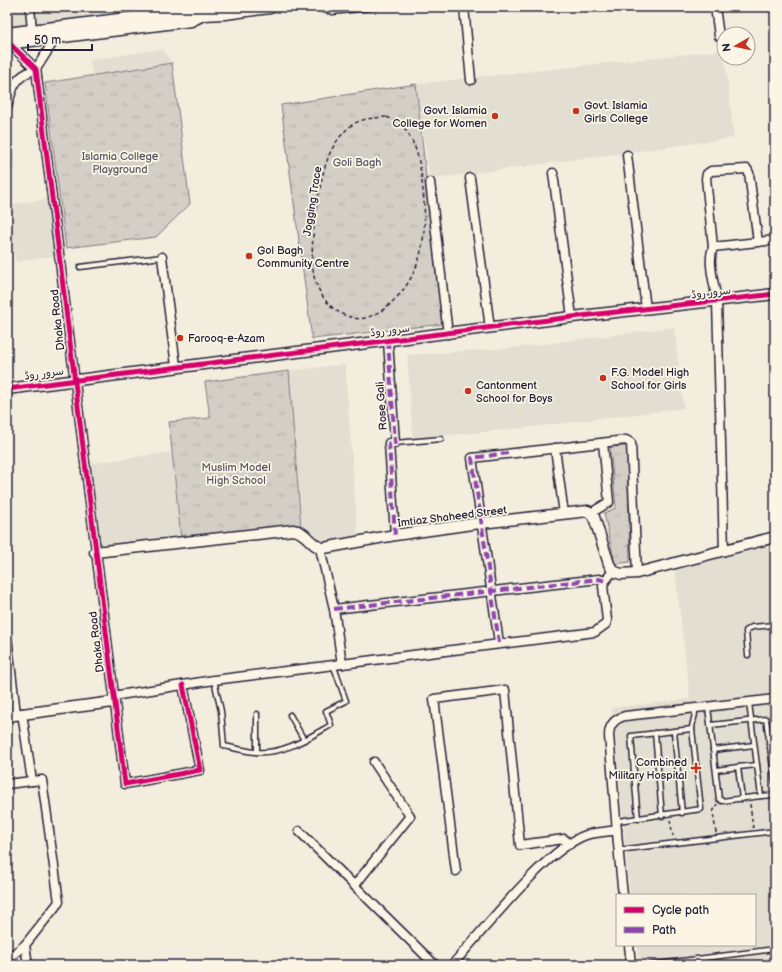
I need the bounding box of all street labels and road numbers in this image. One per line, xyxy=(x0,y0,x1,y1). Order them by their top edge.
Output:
street label: Jogging Trace xyxy=(301,165,325,237)
street label: سرور روڈ xyxy=(690,284,732,301)
street label: Dhaka Road xyxy=(48,289,67,351)
street label: سرور روڈ xyxy=(369,322,411,339)
street label: سرور روڈ xyxy=(23,364,65,383)
street label: Rose Gali xyxy=(373,381,390,431)
street label: Imtiaz Shaheed Street xyxy=(397,503,508,530)
street label: Dhaka Road xyxy=(86,611,107,673)

